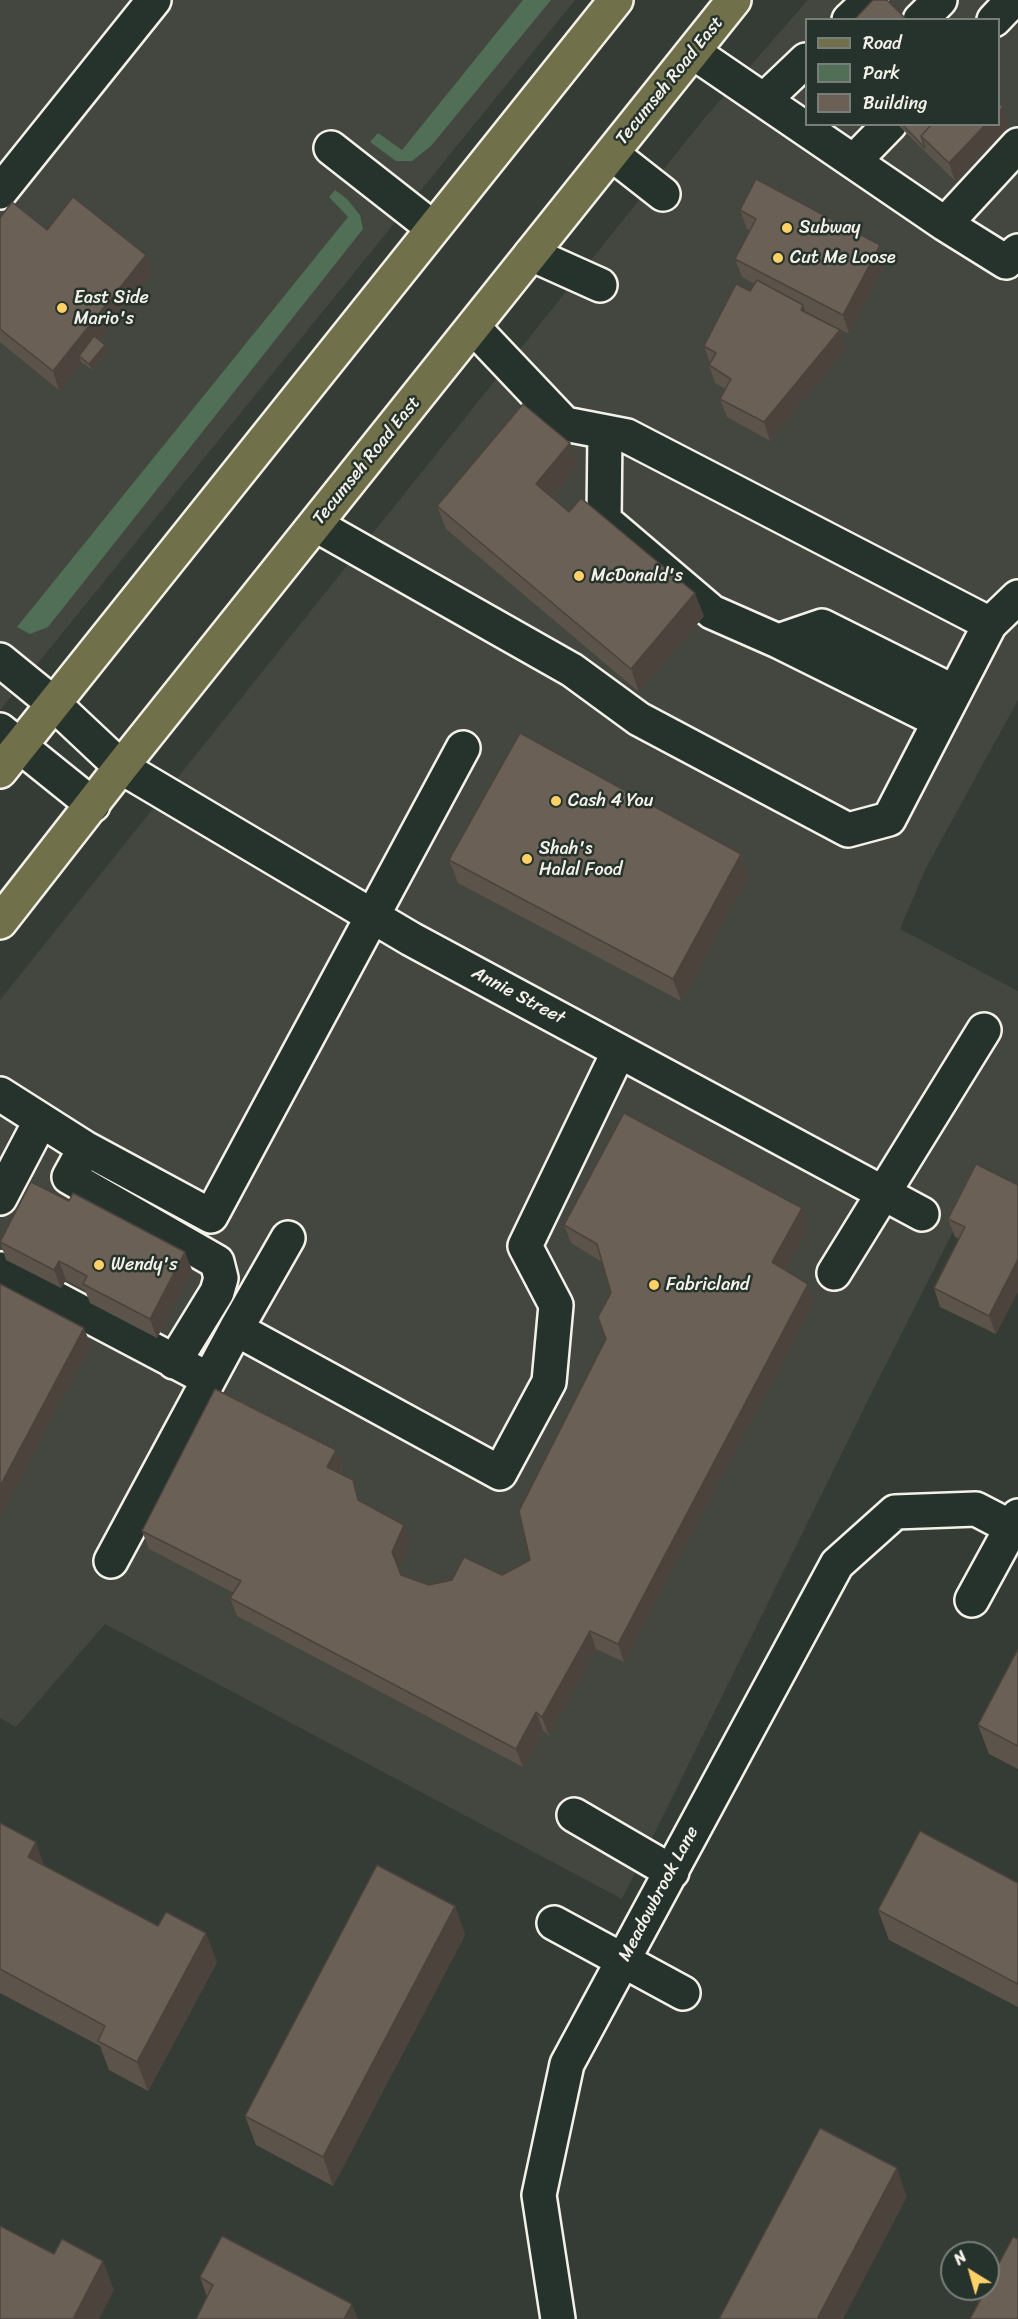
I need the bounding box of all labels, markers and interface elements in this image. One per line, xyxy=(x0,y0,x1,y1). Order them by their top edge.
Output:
street label: Tecumseh Road East xyxy=(612,13,728,149)
legend xyxy=(805,18,1000,126)
text: Road xyxy=(863,27,902,59)
text: Park xyxy=(863,57,900,89)
text: Building xyxy=(863,87,927,119)
place label: Subway xyxy=(799,217,861,239)
marker: Subway xyxy=(780,221,794,235)
place label: Cut Me Loose xyxy=(790,247,896,269)
marker: Cut Me Loose xyxy=(771,251,785,265)
place label: East Side Mario's xyxy=(74,287,149,330)
marker: East Side Mario's xyxy=(55,301,69,315)
street label: Tecumseh Road East xyxy=(309,393,425,529)
place label: McDonald's xyxy=(591,565,683,587)
marker: McDonald's xyxy=(572,569,586,583)
place label: Cash 4 You xyxy=(568,790,653,812)
marker: Cash 4 You xyxy=(549,794,563,808)
place label: Shah's Halal Food xyxy=(539,838,622,880)
marker: Shah's Halal Food xyxy=(520,852,534,866)
street label: Annie Street xyxy=(468,962,568,1030)
place label: Wendy's xyxy=(111,1254,178,1276)
marker: Wendy's xyxy=(92,1258,106,1272)
place label: Fabricland xyxy=(666,1274,749,1296)
marker: Fabricland xyxy=(647,1278,661,1292)
street label: Meadowbrook Lane xyxy=(614,1823,704,1965)
north arrow xyxy=(940,2241,1000,2301)
text: N xyxy=(947,2243,973,2273)

